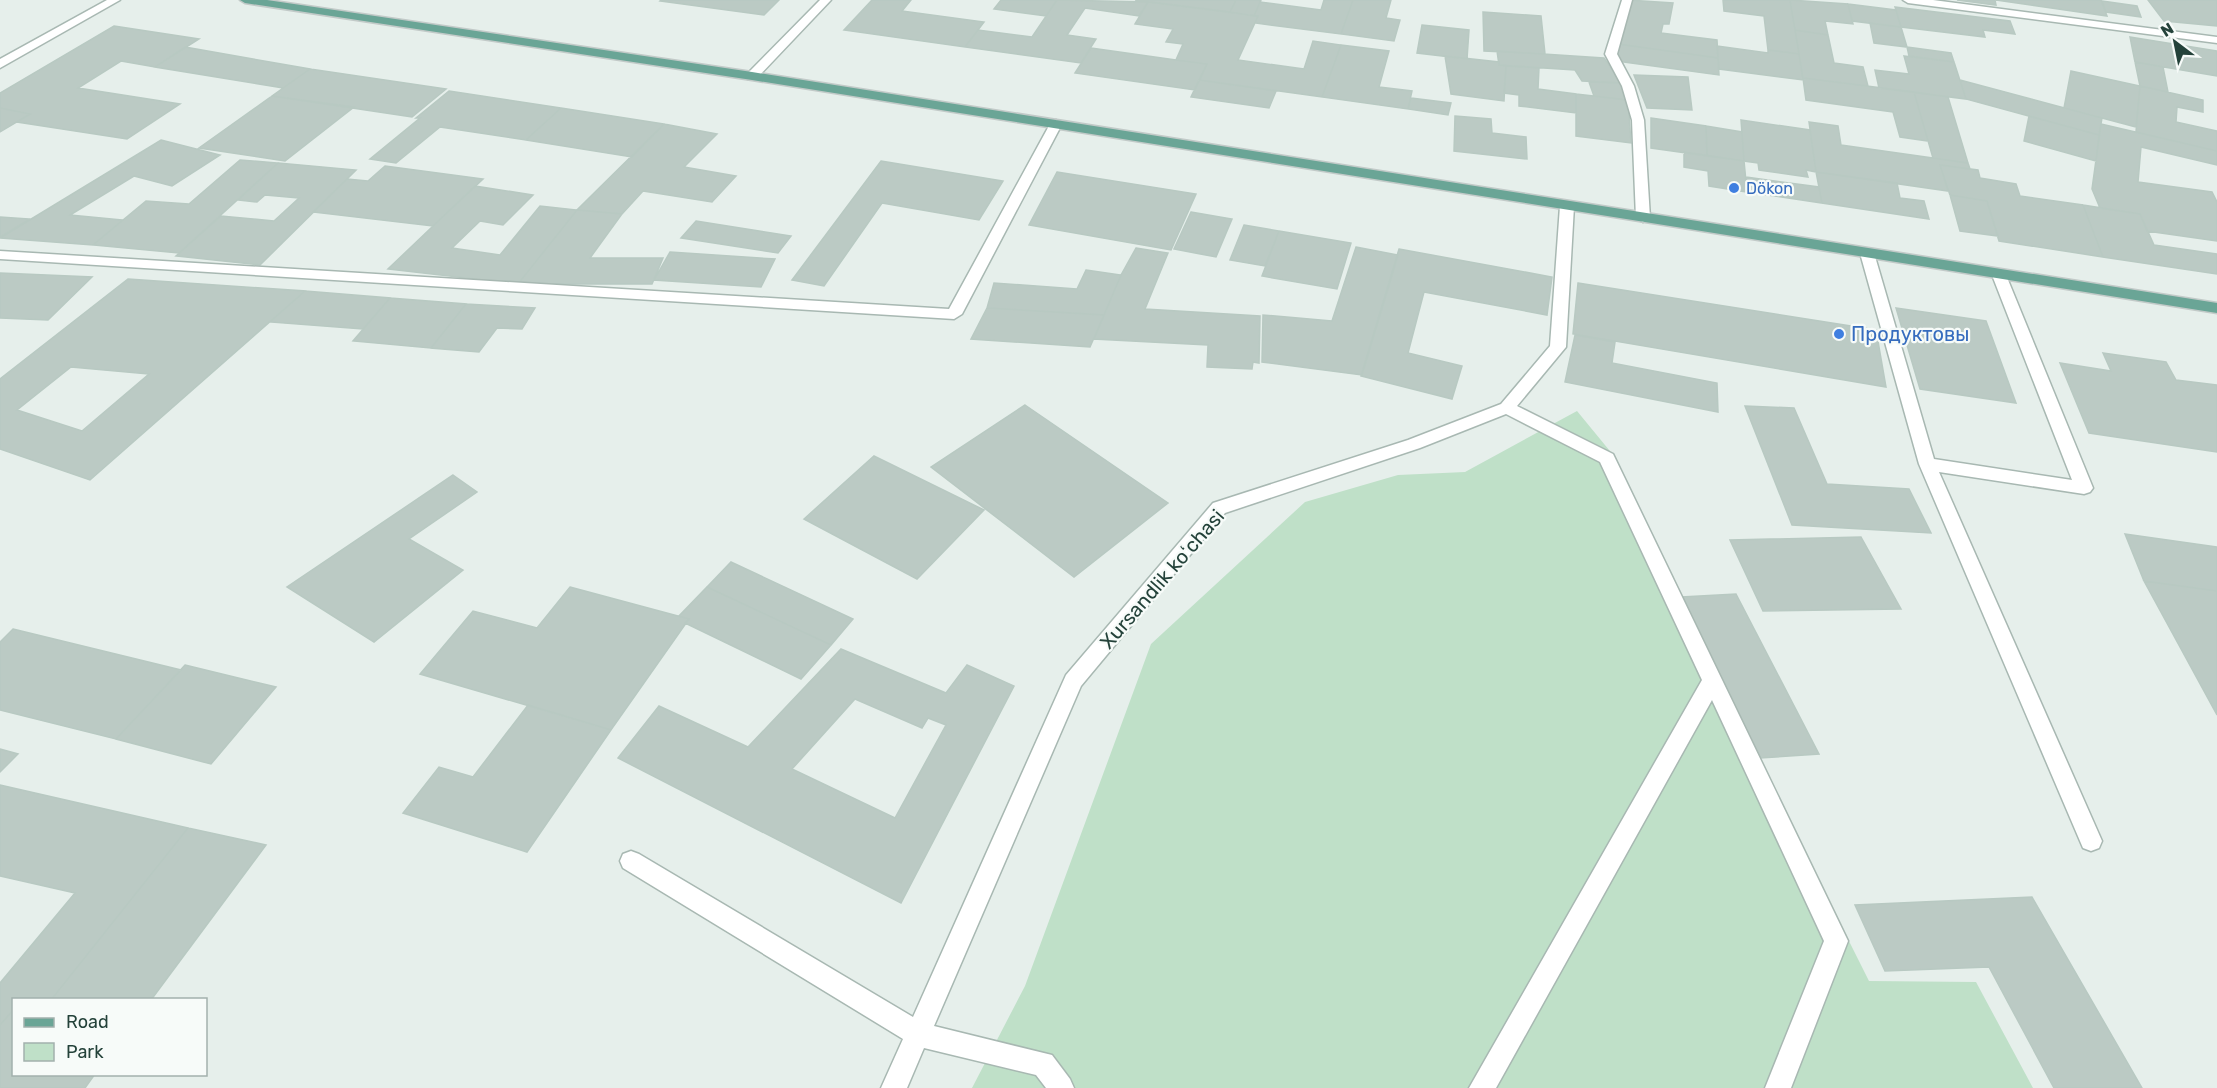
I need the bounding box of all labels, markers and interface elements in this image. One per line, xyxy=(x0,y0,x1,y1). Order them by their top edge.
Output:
north arrow xyxy=(2145,12,2205,72)
text: N xyxy=(2157,19,2177,41)
place label: Dökon xyxy=(1746,179,1793,198)
marker: Dökon xyxy=(1727,181,1741,195)
place label: Продуктовы xyxy=(1851,322,1969,346)
marker: Продуктовы xyxy=(1832,327,1846,341)
street label: Xursandlik koʻchasi xyxy=(1095,504,1229,654)
legend xyxy=(12,998,207,1076)
text: Road xyxy=(66,1011,109,1033)
text: Park xyxy=(66,1041,104,1063)

